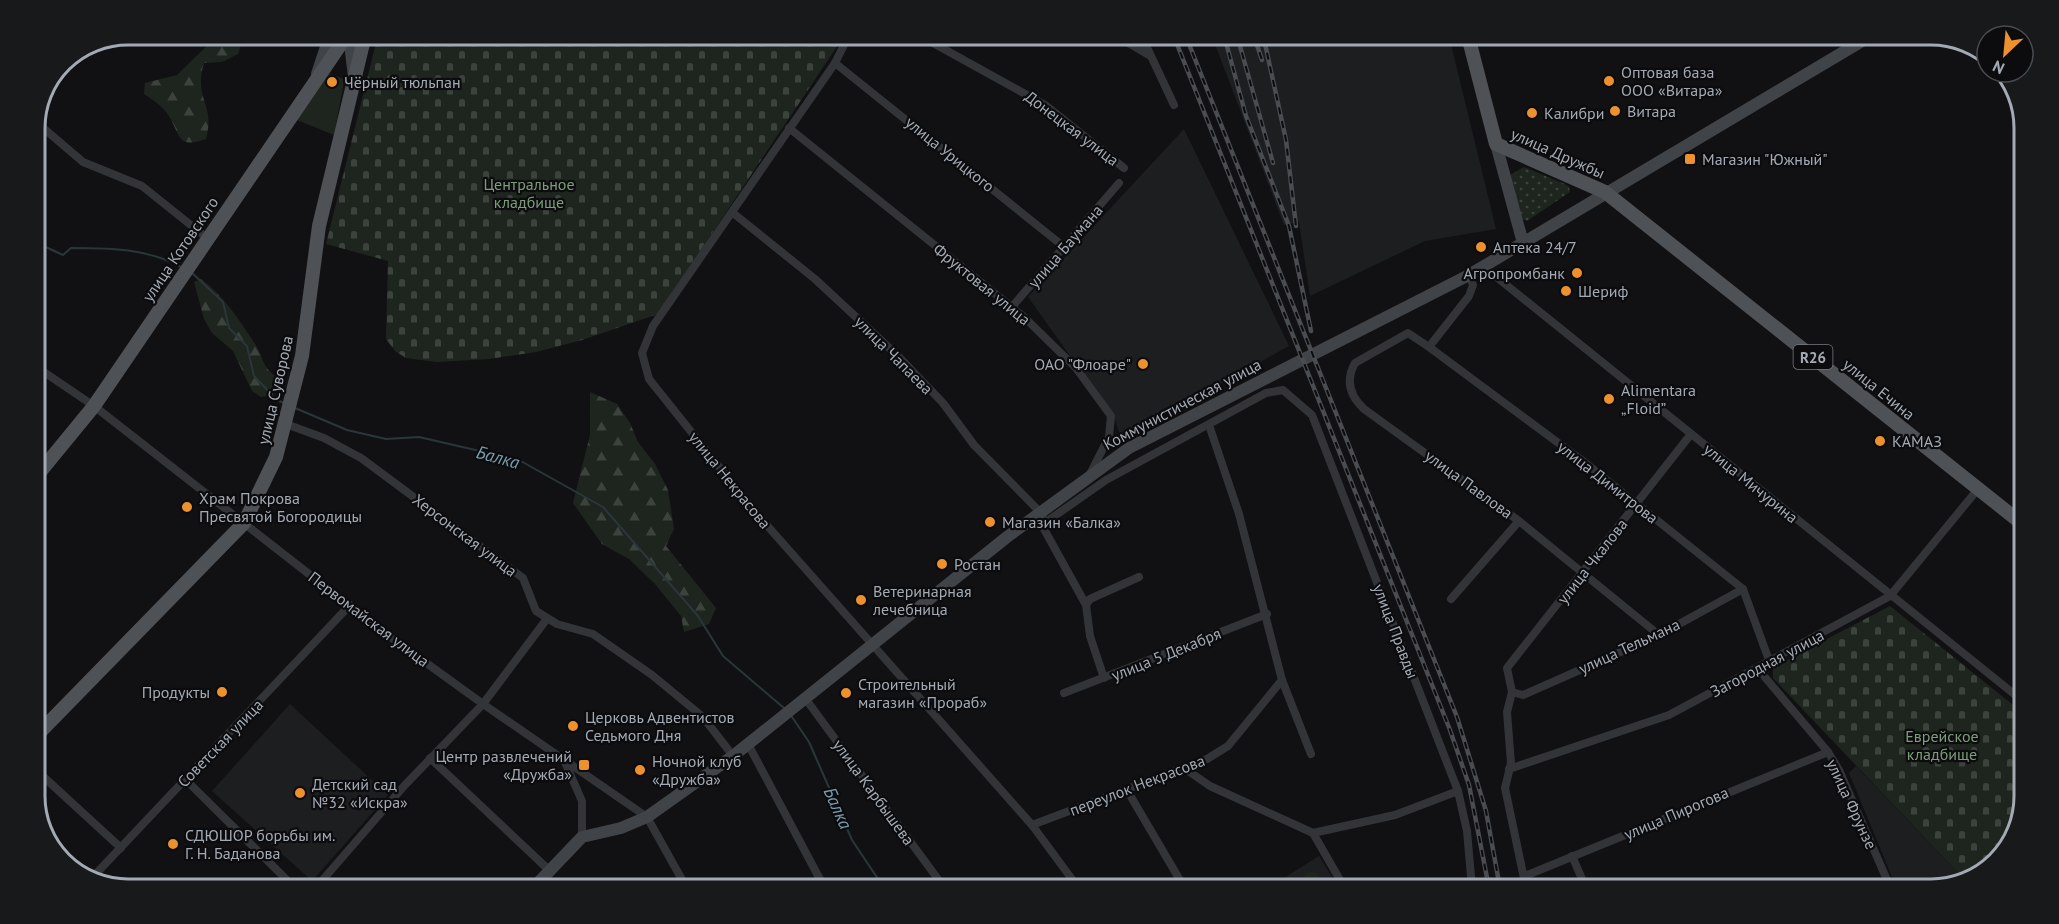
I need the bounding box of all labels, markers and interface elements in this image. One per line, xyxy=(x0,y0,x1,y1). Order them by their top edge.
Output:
north arrow xyxy=(1975,24,2035,84)
text: N xyxy=(1989,56,2008,79)
place label: Оптовая база ООО «Витара» xyxy=(1621,62,1723,100)
place label: Чёрный тюльпан xyxy=(344,72,461,92)
marker: Оптовая база ООО «Витара» xyxy=(1602,74,1616,88)
marker: Чёрный тюльпан xyxy=(325,75,339,89)
street label: Донецкая улица xyxy=(1021,86,1123,170)
place label: Витара xyxy=(1627,101,1676,121)
place label: Калибри xyxy=(1544,103,1604,123)
marker: Витара xyxy=(1608,104,1622,118)
marker: Калибри xyxy=(1525,106,1539,120)
street label: улица Урицкого xyxy=(901,112,999,196)
street label: улица Дружбы xyxy=(1508,123,1608,183)
place label: Магазин "Южный" xyxy=(1702,149,1828,169)
marker: Магазин "Южный" xyxy=(1683,152,1697,166)
park label: Центральное кладбище xyxy=(483,174,575,212)
street label: улица Котовского xyxy=(138,193,222,305)
street label: улица Баумана xyxy=(1023,200,1107,292)
place label: Аптека 24/7 xyxy=(1493,237,1577,257)
street label: Фруктовая улица xyxy=(929,239,1035,329)
marker: Аптека 24/7 xyxy=(1474,240,1488,254)
place label: Агропромбанк xyxy=(1464,263,1565,283)
marker: Агропромбанк xyxy=(1570,266,1584,280)
place label: Шериф xyxy=(1578,281,1629,301)
marker: Шериф xyxy=(1559,284,1573,298)
street label: улица Чапаева xyxy=(850,311,938,399)
street label: улица Суворова xyxy=(253,334,297,446)
road number: R26 xyxy=(1794,345,1832,369)
place label: ОАО "Флоаре" xyxy=(1034,354,1131,374)
street label: Коммунистическая улица xyxy=(1100,354,1264,454)
street label: улица Ечина xyxy=(1839,354,1919,424)
marker: ОАО "Флоаре" xyxy=(1136,357,1150,371)
place label: Alimentara „Floid” xyxy=(1621,380,1696,418)
marker: Alimentara „Floid” xyxy=(1602,392,1616,406)
street label: улица Некрасова xyxy=(685,427,775,533)
place label: КАМАЗ xyxy=(1892,431,1942,451)
marker: КАМАЗ xyxy=(1873,434,1887,448)
street label: улица Димитрова xyxy=(1554,436,1662,528)
street label: улица Мичурина xyxy=(1700,439,1802,527)
water label: Балка xyxy=(474,440,522,474)
street label: улица Павлова xyxy=(1421,445,1517,523)
place label: Храм Покрова Пресвятой Богородицы xyxy=(199,488,362,526)
street label: Херсонская улица xyxy=(409,489,521,581)
marker: Храм Покрова Пресвятой Богородицы xyxy=(180,500,194,514)
place label: Магазин «Балка» xyxy=(1002,512,1121,532)
street label: улица Чкалова xyxy=(1552,514,1632,608)
marker: Магазин «Балка» xyxy=(983,515,997,529)
place label: Ростан xyxy=(954,554,1001,574)
marker: Ростан xyxy=(935,557,949,571)
street label: Первомайская улица xyxy=(305,567,433,671)
place label: Ветеринарная лечебница xyxy=(872,581,972,619)
street label: улица Правды xyxy=(1369,581,1423,681)
marker: Ветеринарная лечебница xyxy=(854,593,868,607)
street label: улица Тельмана xyxy=(1575,614,1683,678)
street label: улица 5 Декабря xyxy=(1108,623,1224,685)
street label: Загородная улица xyxy=(1707,625,1827,701)
place label: Строительный магазин «Прораб» xyxy=(858,674,987,712)
place label: Продукты xyxy=(142,682,210,702)
marker: Продукты xyxy=(215,685,229,699)
marker: Строительный магазин «Прораб» xyxy=(839,686,853,700)
street label: Советская улица xyxy=(173,695,267,791)
place label: Церковь Адвентистов Седьмого Дня xyxy=(585,707,734,745)
marker: Церковь Адвентистов Седьмого Дня xyxy=(566,719,580,733)
park label: Еврейское кладбище xyxy=(1905,726,1979,764)
street label: улица Карбышева xyxy=(829,735,919,849)
place label: Центр развлечений «Дружба» xyxy=(435,746,572,784)
street label: переулок Некрасова xyxy=(1066,750,1208,820)
place label: Ночной клуб «Дружба» xyxy=(652,751,742,789)
street label: улица Фрунзе xyxy=(1822,756,1882,852)
marker: Центр развлечений «Дружба» xyxy=(577,758,591,772)
marker: Ночной клуб «Дружба» xyxy=(633,763,647,777)
place label: Детский сад №32 «Искра» xyxy=(312,774,408,812)
street label: улица Пирогова xyxy=(1621,782,1731,844)
water label: Балка xyxy=(819,783,857,833)
marker: Детский сад №32 «Искра» xyxy=(293,786,307,800)
place label: СДЮШОР борьбы им. Г. Н. Баданова xyxy=(185,825,335,863)
marker: СДЮШОР борьбы им. Г. Н. Баданова xyxy=(166,837,180,851)

